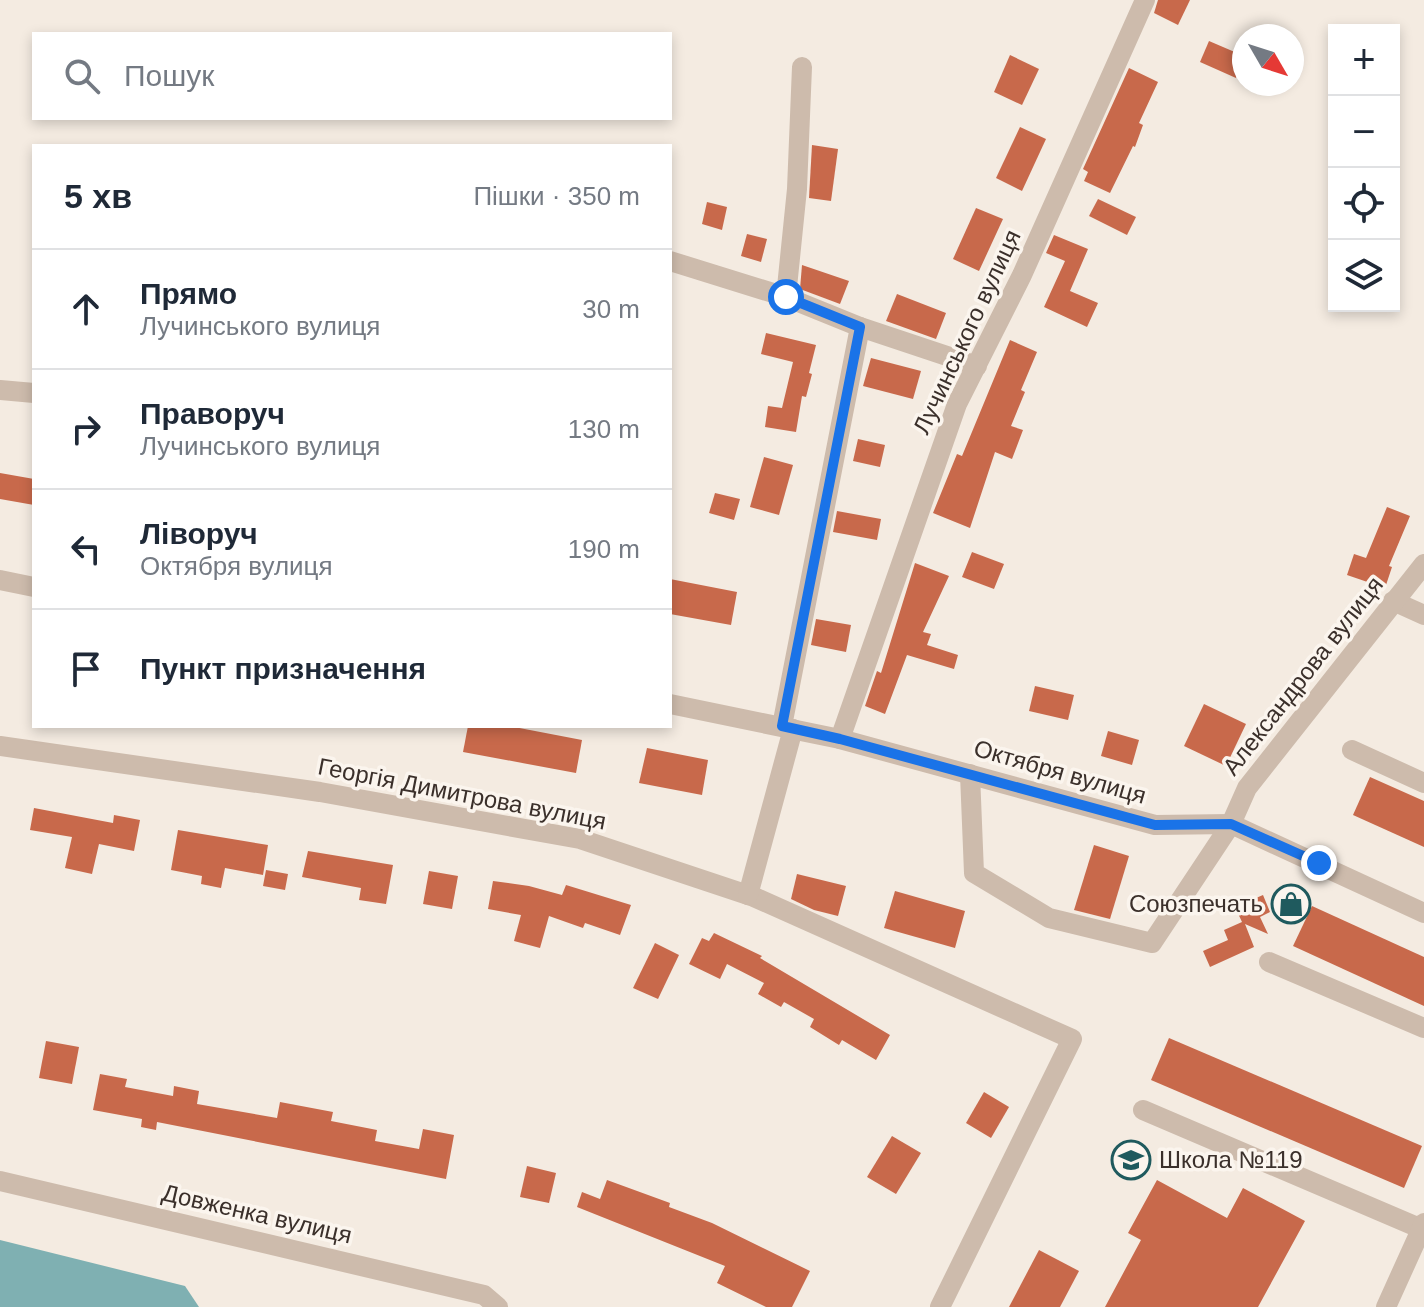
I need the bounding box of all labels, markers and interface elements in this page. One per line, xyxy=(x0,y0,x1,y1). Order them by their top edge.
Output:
north arrow xyxy=(1232,24,1304,96)
map controls xyxy=(1328,24,1400,312)
button: + xyxy=(1328,24,1400,96)
search box xyxy=(32,32,672,120)
icon: search xyxy=(60,54,104,98)
text: Пошук xyxy=(124,59,214,92)
button: − xyxy=(1328,96,1400,168)
button: locate xyxy=(1328,168,1400,240)
text: 5 хв xyxy=(64,177,132,215)
text: Пішки · 350 m xyxy=(473,181,640,211)
street label: Лучинського вулиця xyxy=(907,226,1026,438)
button: layers xyxy=(1328,240,1400,312)
text: Прямо xyxy=(140,277,237,310)
route start xyxy=(768,279,804,315)
icon: ahead xyxy=(64,287,108,331)
text: 30 m xyxy=(582,294,640,324)
text: Лучинського вулиця xyxy=(140,311,380,341)
text: Праворуч xyxy=(140,397,285,430)
icon: right xyxy=(64,407,108,451)
text: 130 m xyxy=(568,414,640,444)
text: Лучинського вулиця xyxy=(140,431,380,461)
text: Ліворуч xyxy=(140,517,258,550)
icon: left xyxy=(64,527,108,571)
text: 190 m xyxy=(568,534,640,564)
text: Октября вулиця xyxy=(140,551,333,581)
street label: Александрова вулиця xyxy=(1217,571,1388,780)
icon: arrive xyxy=(64,647,108,691)
text: Пункт призначення xyxy=(140,652,426,685)
street label: Октября вулиця xyxy=(971,734,1149,809)
street label: Георгія Димитрова вулиця xyxy=(316,752,608,835)
route end xyxy=(1301,845,1337,881)
shop icon: Союзпечать xyxy=(1270,883,1312,925)
place label: Союзпечать xyxy=(1129,890,1263,917)
school or university icon: Школа №119 xyxy=(1110,1139,1152,1181)
place label: Школа №119 xyxy=(1159,1146,1303,1173)
street label: Довженка вулиця xyxy=(160,1179,355,1248)

